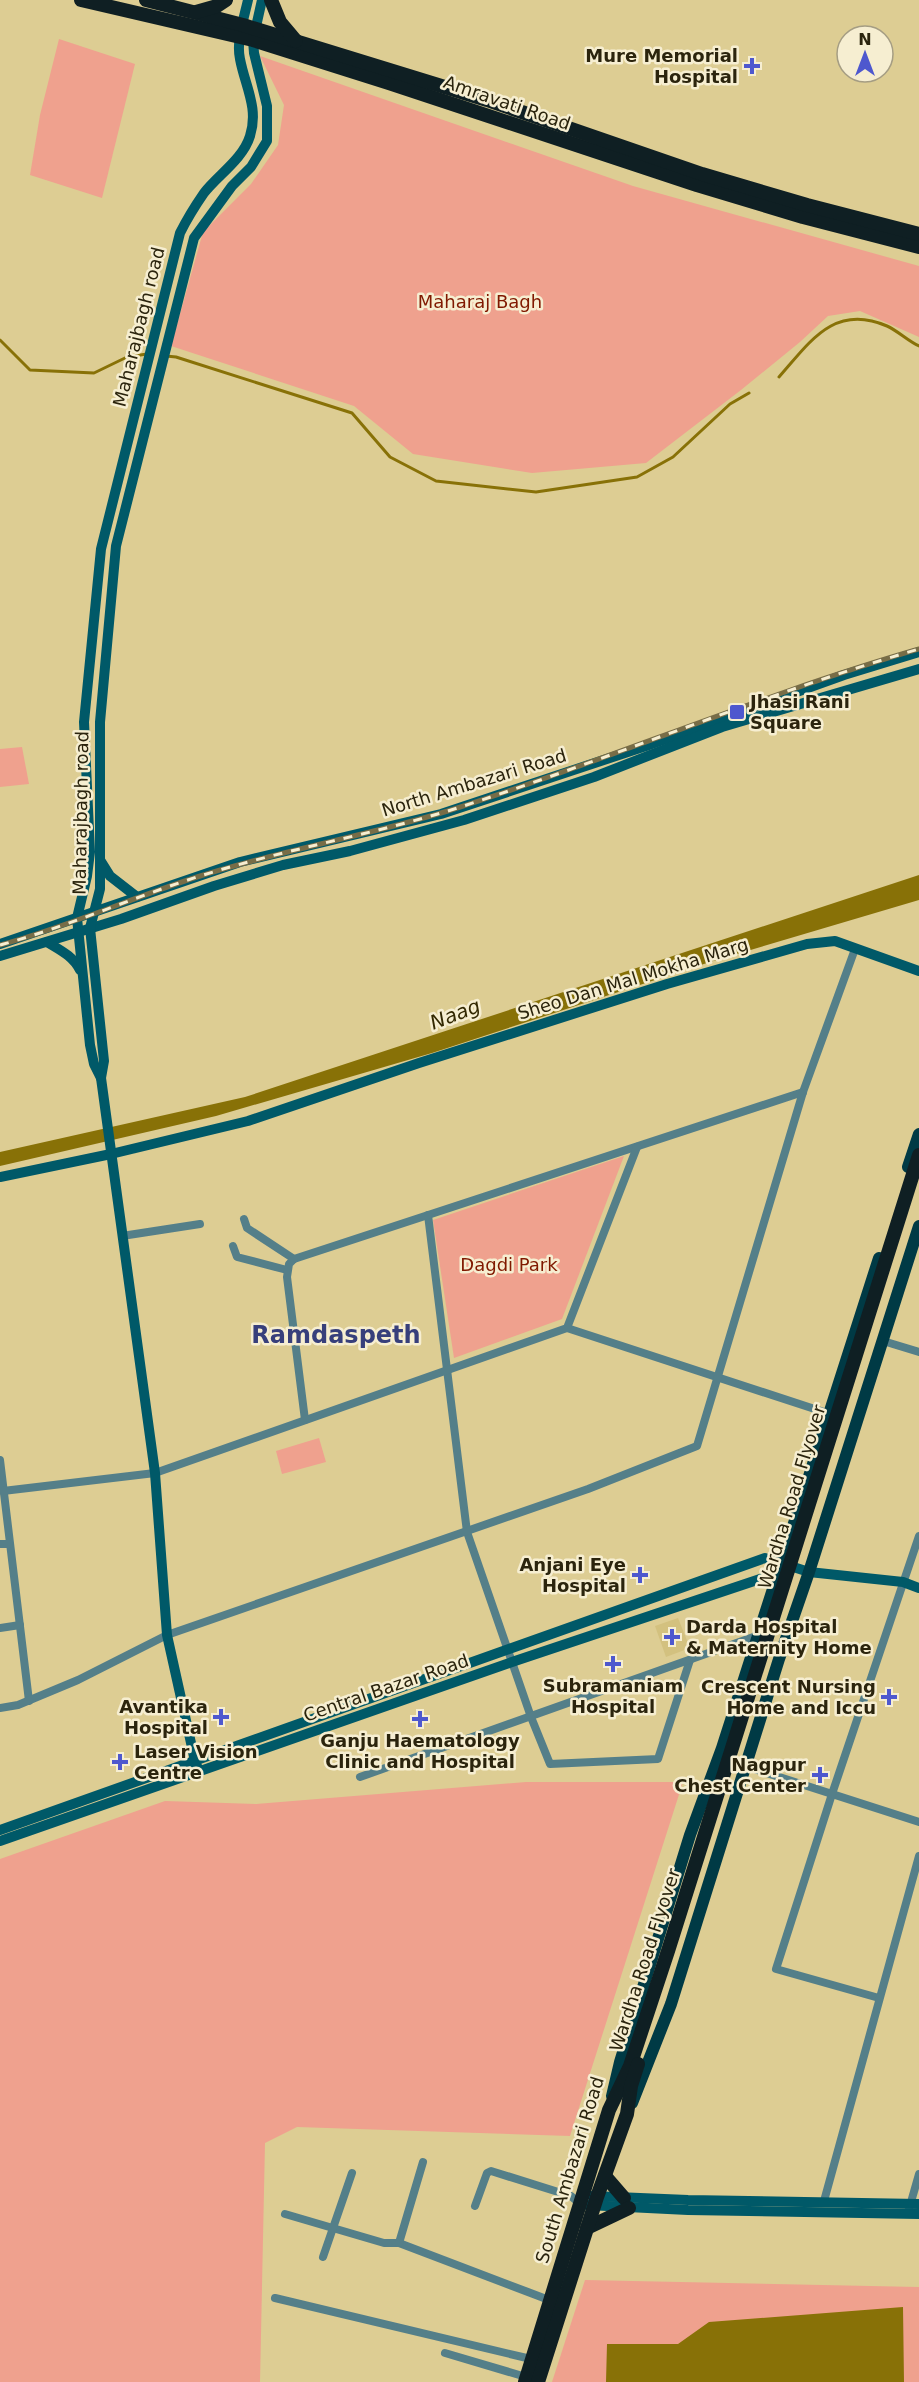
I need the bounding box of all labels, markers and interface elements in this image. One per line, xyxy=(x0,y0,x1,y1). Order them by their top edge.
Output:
north arrow xyxy=(835,24,895,84)
text: N xyxy=(858,30,872,49)
place label: Mure Memorial Hospital xyxy=(585,45,738,87)
marker: Mure Memorial Hospital xyxy=(743,57,761,75)
street label: Amravati Road xyxy=(441,71,573,134)
street label: Maharajbagh road xyxy=(108,245,169,409)
park label: Maharaj Bagh xyxy=(418,291,542,312)
place label: Jhasi Rani Square xyxy=(748,691,850,733)
marker: Jhasi Rani Square xyxy=(728,703,746,721)
street label: Maharajbagh road xyxy=(69,731,92,895)
street label: North Ambazari Road xyxy=(379,744,569,821)
street label: Sheo Dan Mal Mokha Marg xyxy=(515,933,751,1024)
water label: Naag xyxy=(426,993,484,1035)
park label: Dagdi Park xyxy=(460,1254,558,1275)
district label: Ramdaspeth xyxy=(251,1321,421,1349)
street label: Wardha Road Flyover xyxy=(754,1402,830,1591)
place label: Anjani Eye Hospital xyxy=(519,1554,626,1596)
marker: Anjani Eye Hospital xyxy=(631,1566,649,1584)
place label: Darda Hospital & Maternity Home xyxy=(686,1616,872,1658)
marker: Darda Hospital & Maternity Home xyxy=(663,1628,681,1646)
street label: Central Bazar Road xyxy=(300,1649,471,1726)
marker: Subramaniam Hospital xyxy=(604,1655,622,1673)
place label: Subramaniam Hospital xyxy=(543,1675,683,1717)
place label: Crescent Nursing Home and Iccu xyxy=(701,1676,876,1718)
marker: Crescent Nursing Home and Iccu xyxy=(880,1688,898,1706)
place label: Avantika Hospital xyxy=(119,1696,208,1738)
marker: Avantika Hospital xyxy=(212,1708,230,1726)
marker: Ganju Haematology Clinic and Hospital xyxy=(411,1710,429,1728)
place label: Ganju Haematology Clinic and Hospital xyxy=(320,1730,520,1772)
place label: Laser Vision Centre xyxy=(134,1741,258,1783)
marker: Laser Vision Centre xyxy=(111,1753,129,1771)
place label: Nagpur Chest Center xyxy=(674,1754,806,1796)
marker: Nagpur Chest Center xyxy=(811,1766,829,1784)
street label: Wardha Road Flyover xyxy=(605,1865,684,2054)
street label: South Ambazari Road xyxy=(531,2074,608,2266)

